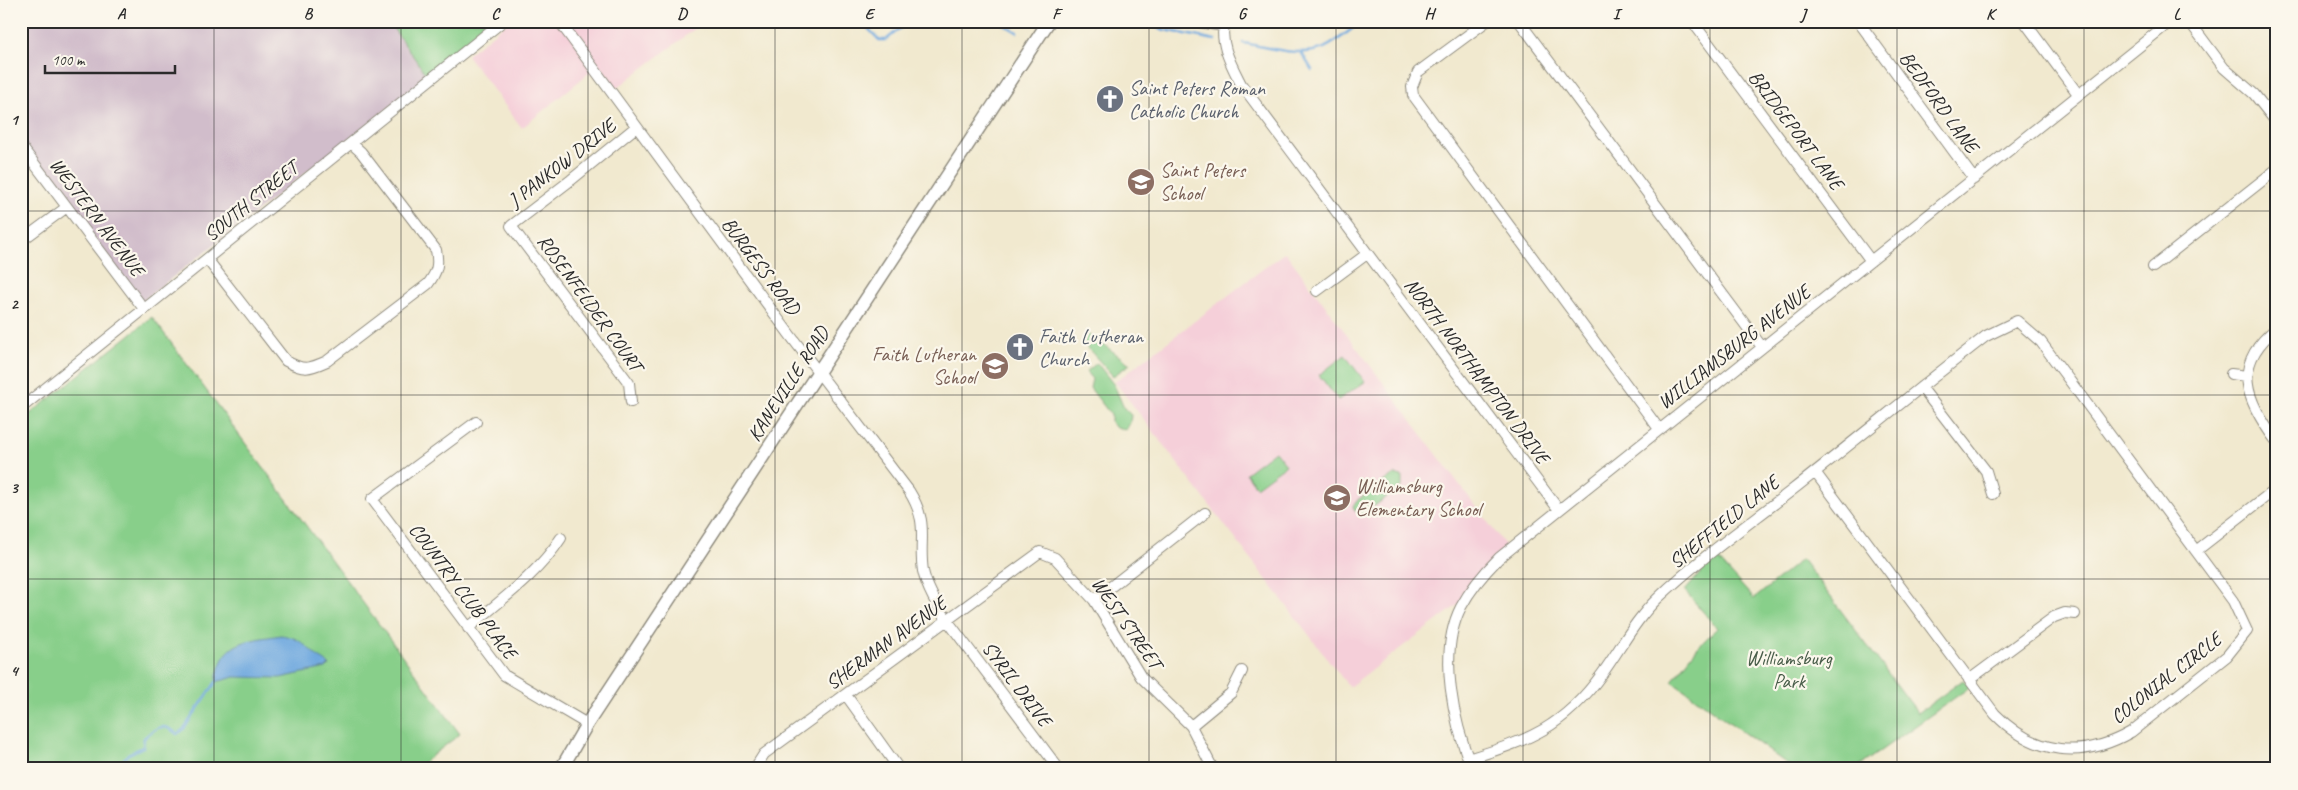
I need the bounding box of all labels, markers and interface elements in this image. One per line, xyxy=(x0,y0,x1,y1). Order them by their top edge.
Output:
text: A xyxy=(117,4,127,24)
text: B xyxy=(304,4,314,24)
text: C xyxy=(491,4,501,24)
text: D xyxy=(677,4,688,24)
text: E xyxy=(865,4,876,24)
text: F xyxy=(1052,4,1063,24)
text: G xyxy=(1238,4,1248,24)
text: H xyxy=(1424,4,1436,24)
text: I xyxy=(1613,4,1623,24)
text: J xyxy=(1799,4,1808,24)
text: K xyxy=(1986,4,1998,24)
text: L xyxy=(2174,4,2182,24)
scale bar xyxy=(45,42,175,74)
street label: BEDFORD LANE xyxy=(1894,46,1986,160)
text: 100 m xyxy=(52,51,86,70)
street label: BRIDGEPORT LANE xyxy=(1743,65,1851,197)
place label: Saint Peters Roman Catholic Church xyxy=(1129,76,1266,124)
church icon: Saint Peters Roman Catholic Church xyxy=(1095,84,1125,114)
text: 1 xyxy=(10,110,19,130)
street label: J PANKOW DRIVE xyxy=(502,112,623,213)
street label: WESTERN AVENUE xyxy=(44,153,152,284)
street label: SOUTH STREET xyxy=(199,153,306,247)
place label: Saint Peters School xyxy=(1160,158,1247,206)
school or university icon: Saint Peters School xyxy=(1126,167,1156,197)
street label: BURGESS ROAD xyxy=(716,212,807,321)
street label: ROSENFELDER COURT xyxy=(532,230,650,380)
street label: NORTH NORTHAMPTON DRIVE xyxy=(1399,273,1557,471)
street label: WILLIAMSBURG AVENUE xyxy=(1653,278,1818,414)
text: 2 xyxy=(10,294,19,314)
street label: KANEVILLE ROAD xyxy=(742,321,835,446)
place label: Faith Lutheran Church xyxy=(1039,324,1144,372)
church icon: Faith Lutheran Church xyxy=(1005,332,1035,362)
place label: Faith Lutheran School xyxy=(872,342,980,390)
school or university icon: Faith Lutheran School xyxy=(980,351,1010,381)
street label: SHEFFIELD LANE xyxy=(1664,468,1786,574)
place label: Williamsburg Elementary School xyxy=(1356,474,1484,522)
text: 3 xyxy=(10,478,19,498)
school or university icon: Williamsburg Elementary School xyxy=(1322,483,1352,513)
street label: COUNTRY CLUB PLACE xyxy=(404,518,524,667)
street label: WEST STREET xyxy=(1086,572,1170,677)
street label: SHERMAN AVENUE xyxy=(821,589,954,695)
street label: COLONIAL CIRCLE xyxy=(2105,625,2229,729)
street label: SYRIL DRIVE xyxy=(977,636,1059,734)
park label: Williamsburg Park xyxy=(1746,646,1833,694)
text: 4 xyxy=(10,661,19,681)

